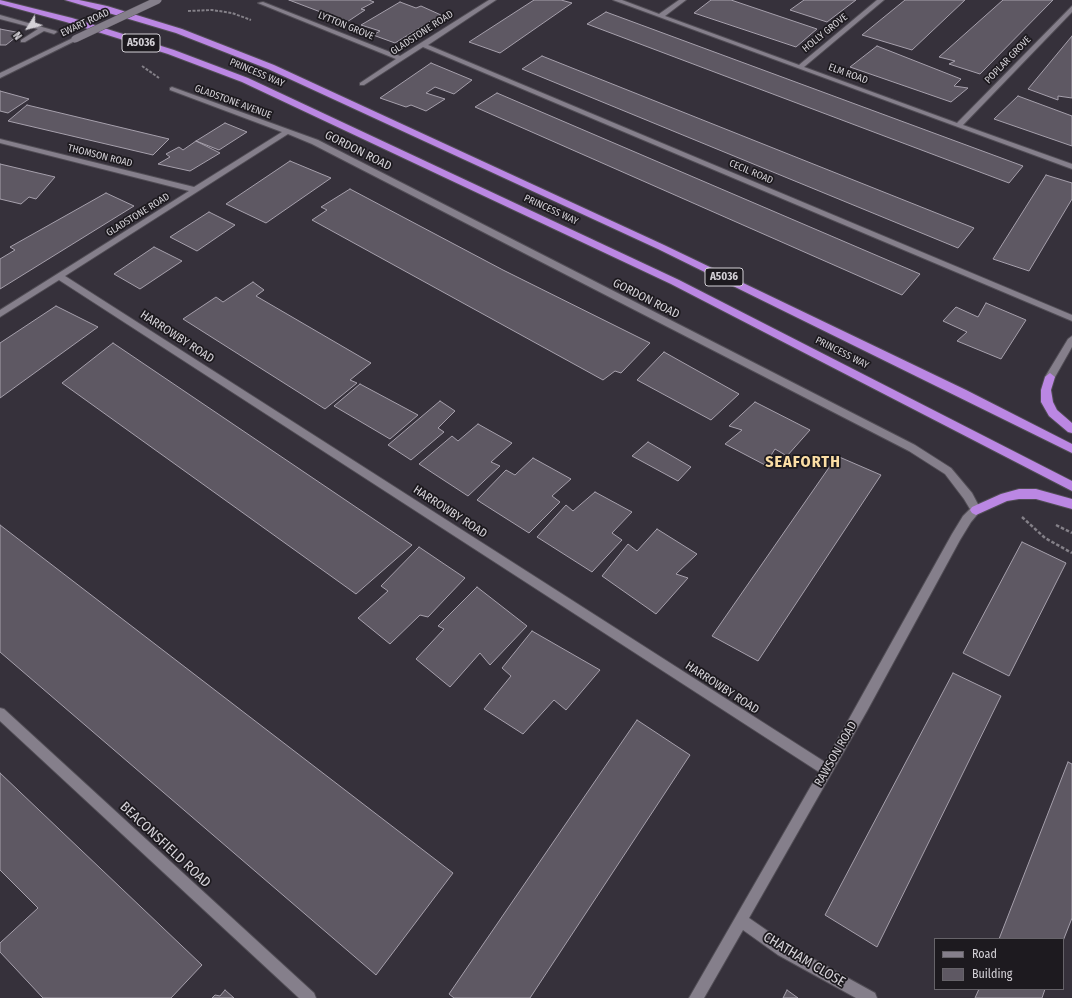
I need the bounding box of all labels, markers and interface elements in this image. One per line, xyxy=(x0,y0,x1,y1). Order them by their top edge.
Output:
street label: EWART ROAD xyxy=(59,7,111,39)
north arrow xyxy=(8,8,48,48)
street label: GLADSTONE ROAD xyxy=(388,8,456,58)
street label: LYTTON GROVE xyxy=(316,9,376,43)
street label: HOLLY GROVE xyxy=(800,11,850,55)
text: N xyxy=(11,29,25,42)
road number: A5036 xyxy=(122,34,160,52)
street label: POPLAR GROVE xyxy=(982,34,1034,86)
street label: PRINCESS WAY xyxy=(228,56,286,90)
street label: ELM ROAD xyxy=(827,61,869,87)
street label: GLADSTONE AVENUE xyxy=(193,82,273,122)
street label: GORDON ROAD xyxy=(322,128,394,174)
street label: THOMSON ROAD xyxy=(66,142,134,170)
street label: CECIL ROAD xyxy=(727,157,775,187)
street label: GLADSTONE ROAD xyxy=(104,191,172,239)
street label: PRINCESS WAY xyxy=(522,192,580,228)
road number: A5036 xyxy=(705,268,743,286)
street label: GORDON ROAD xyxy=(610,276,682,322)
street label: HARROWBY ROAD xyxy=(137,308,217,366)
street label: PRINCESS WAY xyxy=(813,334,871,372)
district label: SEAFORTH xyxy=(765,453,841,473)
street label: HARROWBY ROAD xyxy=(410,483,490,541)
street label: HARROWBY ROAD xyxy=(682,659,762,717)
street label: RAWSON ROAD xyxy=(812,719,860,789)
street label: BEACONSFIELD ROAD xyxy=(116,799,214,891)
street label: CHATHAM CLOSE xyxy=(760,929,848,991)
legend xyxy=(934,938,1064,990)
text: Road xyxy=(972,947,997,961)
text: Building xyxy=(972,967,1012,981)

